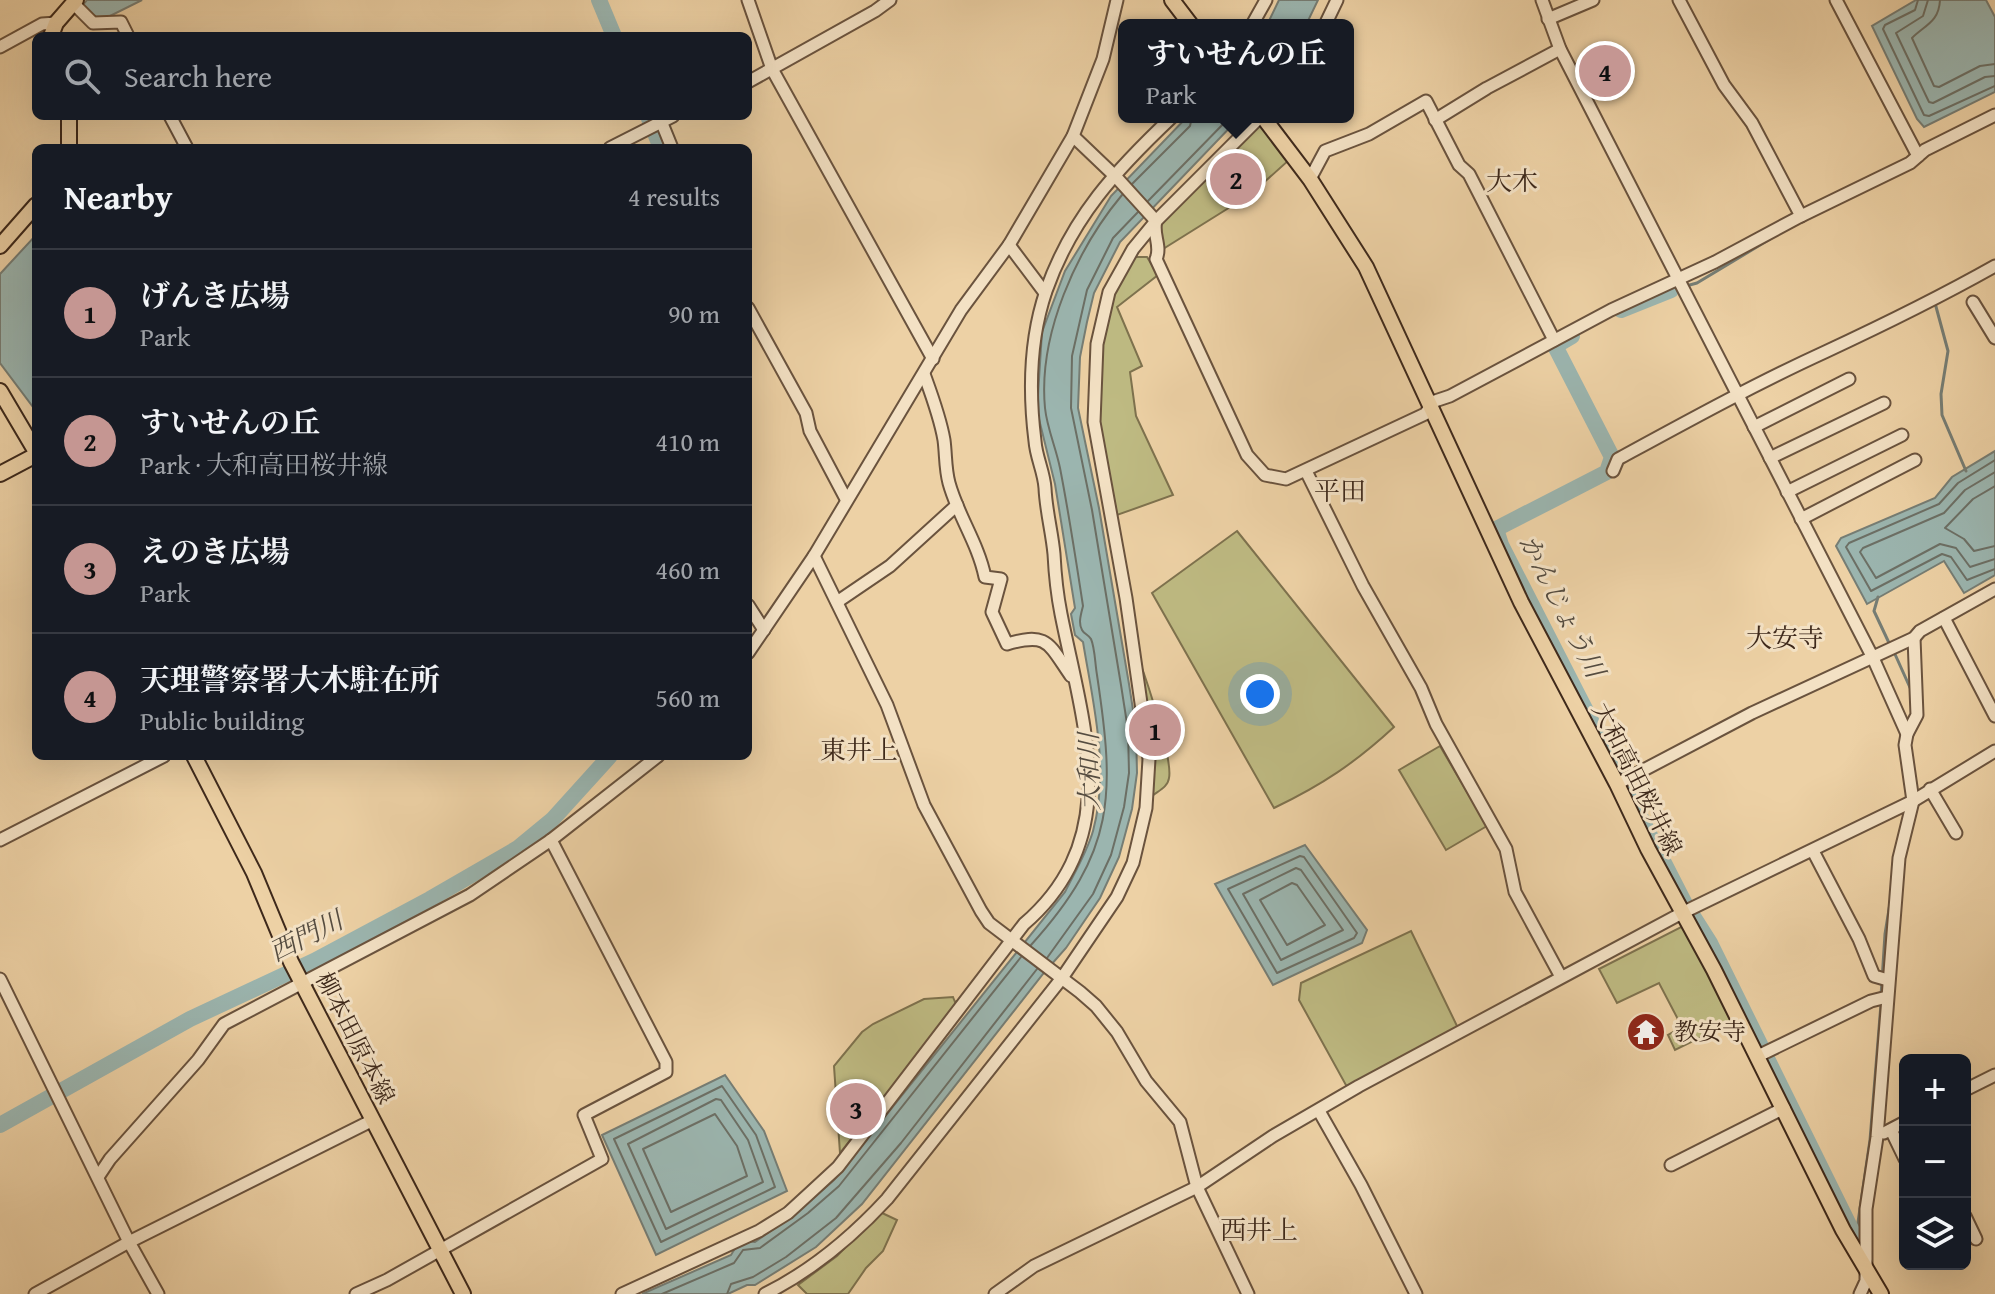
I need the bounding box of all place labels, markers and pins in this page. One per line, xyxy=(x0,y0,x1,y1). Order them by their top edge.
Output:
pin: 4 xyxy=(1579,41,1631,101)
pin: 2 xyxy=(1210,149,1262,209)
pin: 1 xyxy=(1129,700,1181,760)
temple icon: 教安寺 xyxy=(1625,1011,1667,1053)
place label: 教安寺 xyxy=(1674,1014,1746,1049)
pin: 3 xyxy=(830,1079,882,1139)

